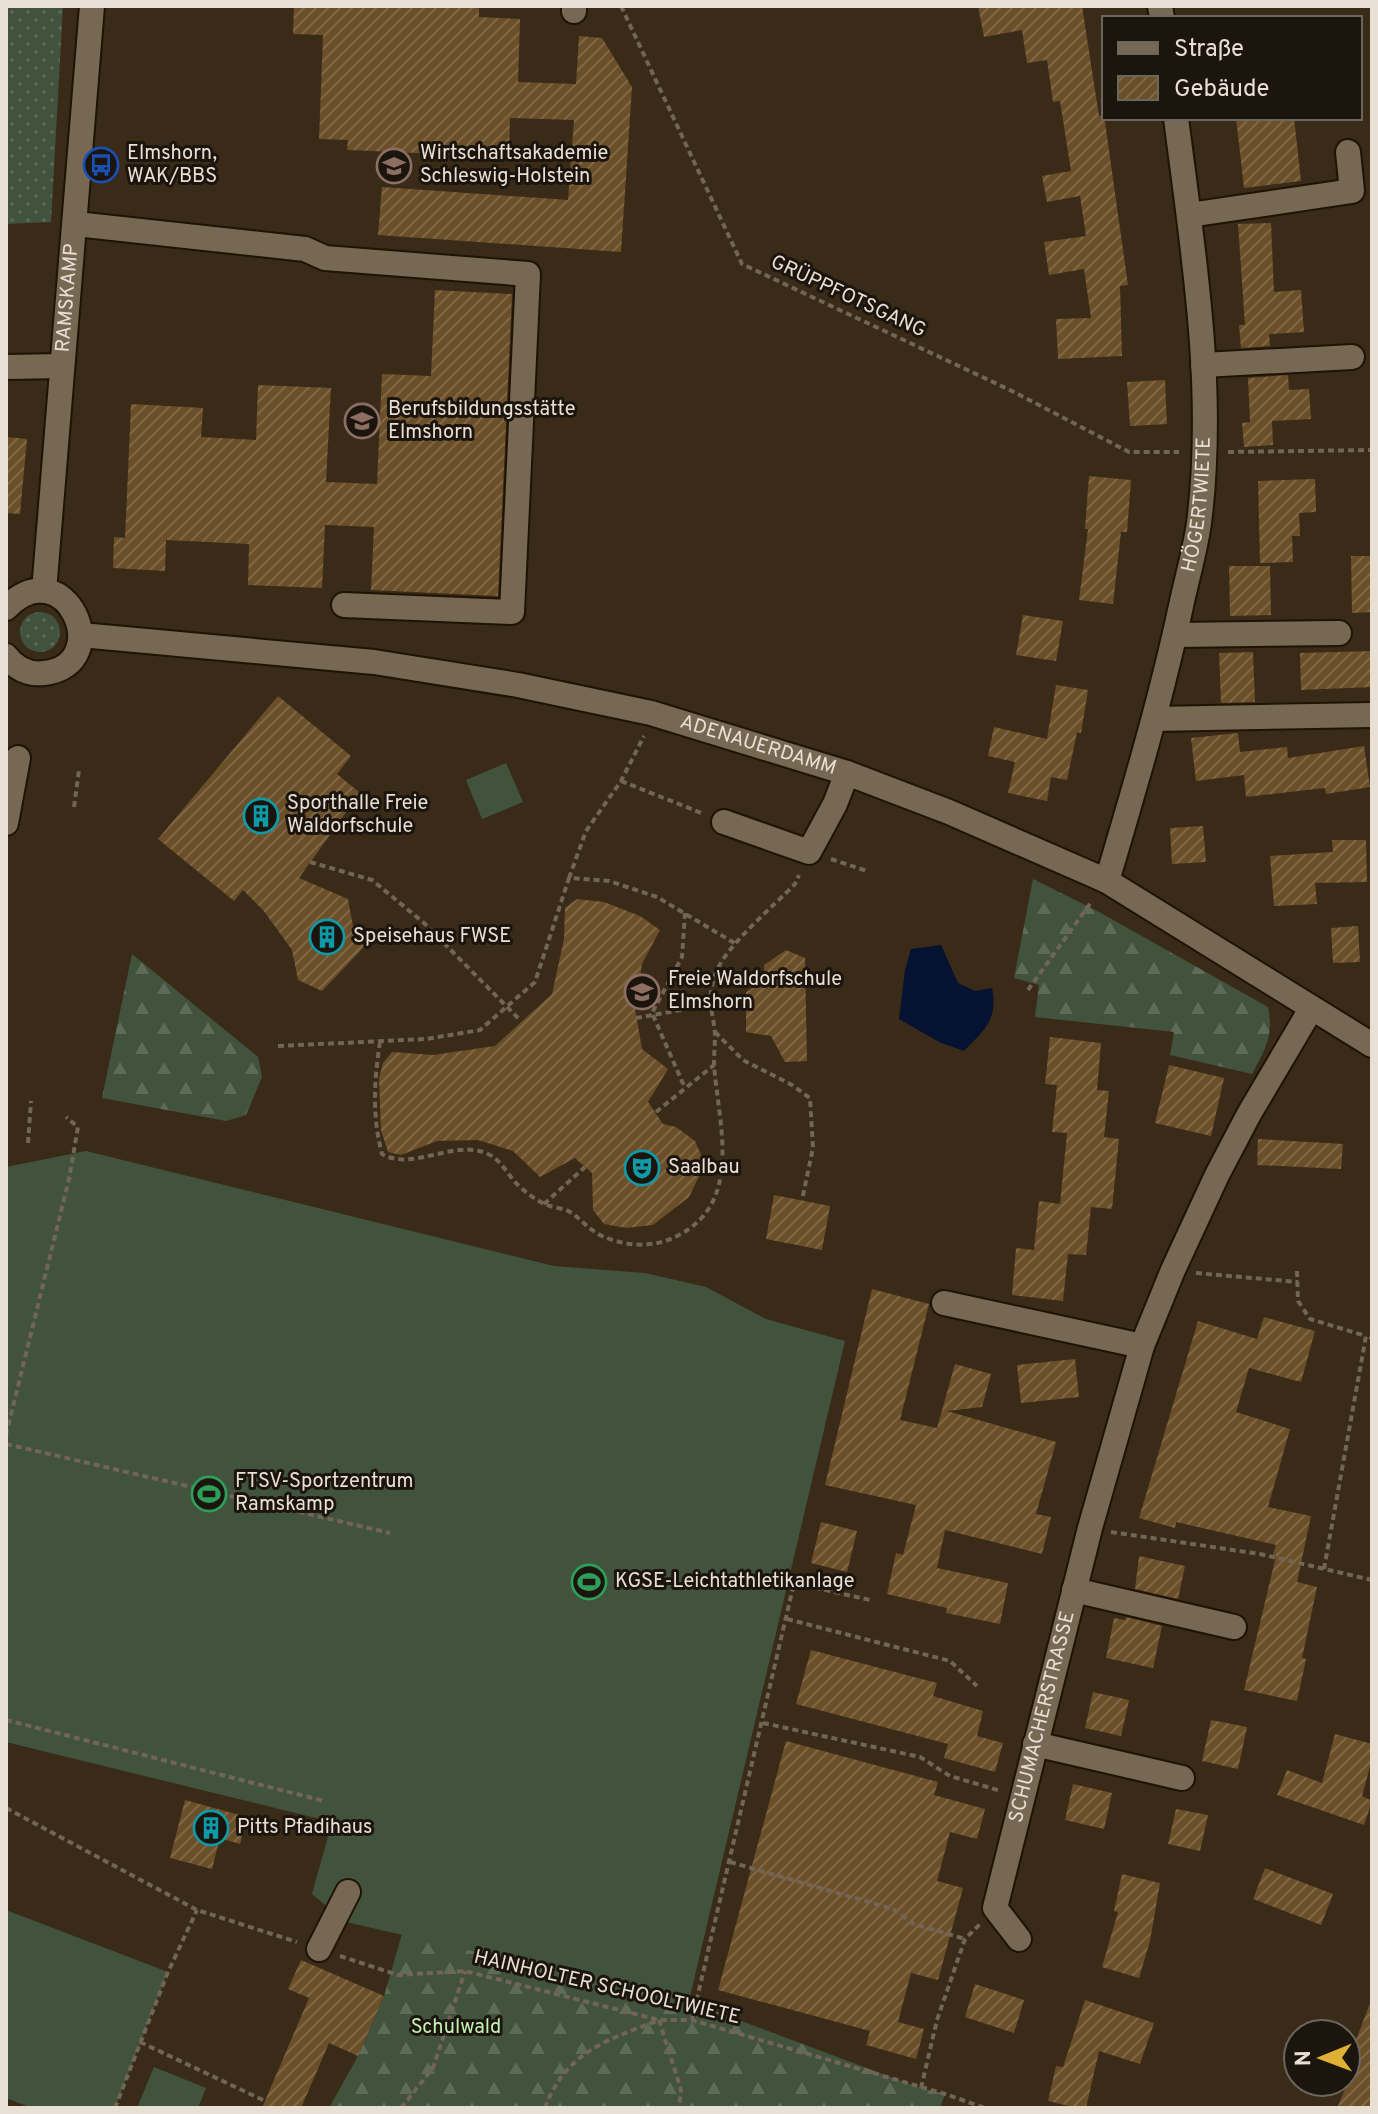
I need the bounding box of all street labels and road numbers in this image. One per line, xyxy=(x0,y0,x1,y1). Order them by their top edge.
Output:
street label: RAMSKAMP xyxy=(51,243,85,353)
street label: GRÜPPFOTSGANG xyxy=(766,249,930,344)
street label: HÖGERTWIETE xyxy=(1176,437,1218,575)
street label: ADENAUERDAMM xyxy=(677,710,839,782)
street label: SCHUMACHERSTRASSE xyxy=(1004,1608,1082,1826)
street label: HAINHOLTER SCHOOLTWIETE xyxy=(471,1945,743,2031)

